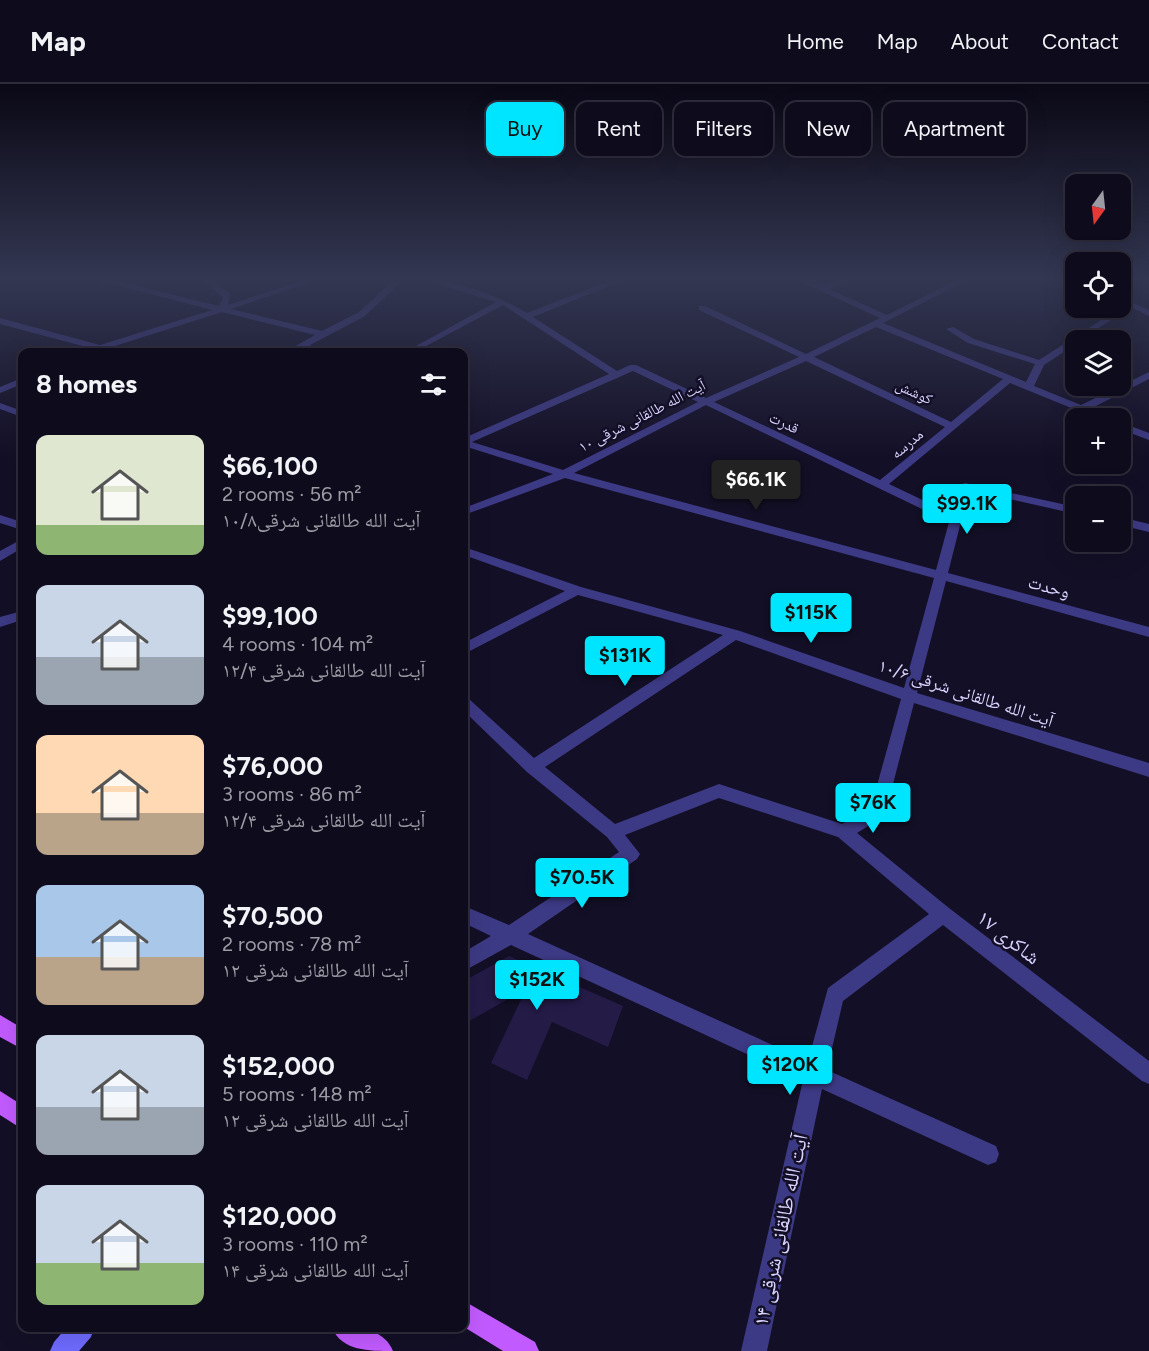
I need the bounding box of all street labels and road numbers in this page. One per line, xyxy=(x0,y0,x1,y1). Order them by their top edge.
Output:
street label: آیت الله طالقانی شرقی ۱۰ xyxy=(576,376,710,457)
street label: کوشش xyxy=(892,376,935,409)
street label: قدرت xyxy=(766,408,802,438)
street label: مدرسه xyxy=(887,425,927,463)
street label: وحدت xyxy=(1026,571,1072,603)
street label: آیت الله طالقانی شرقی ۱۰/۶ xyxy=(876,654,1057,732)
street label: شاکری ۱۷ xyxy=(972,905,1046,969)
street label: آیت الله طالقانی شرقی ۱۴ xyxy=(747,1131,814,1329)

